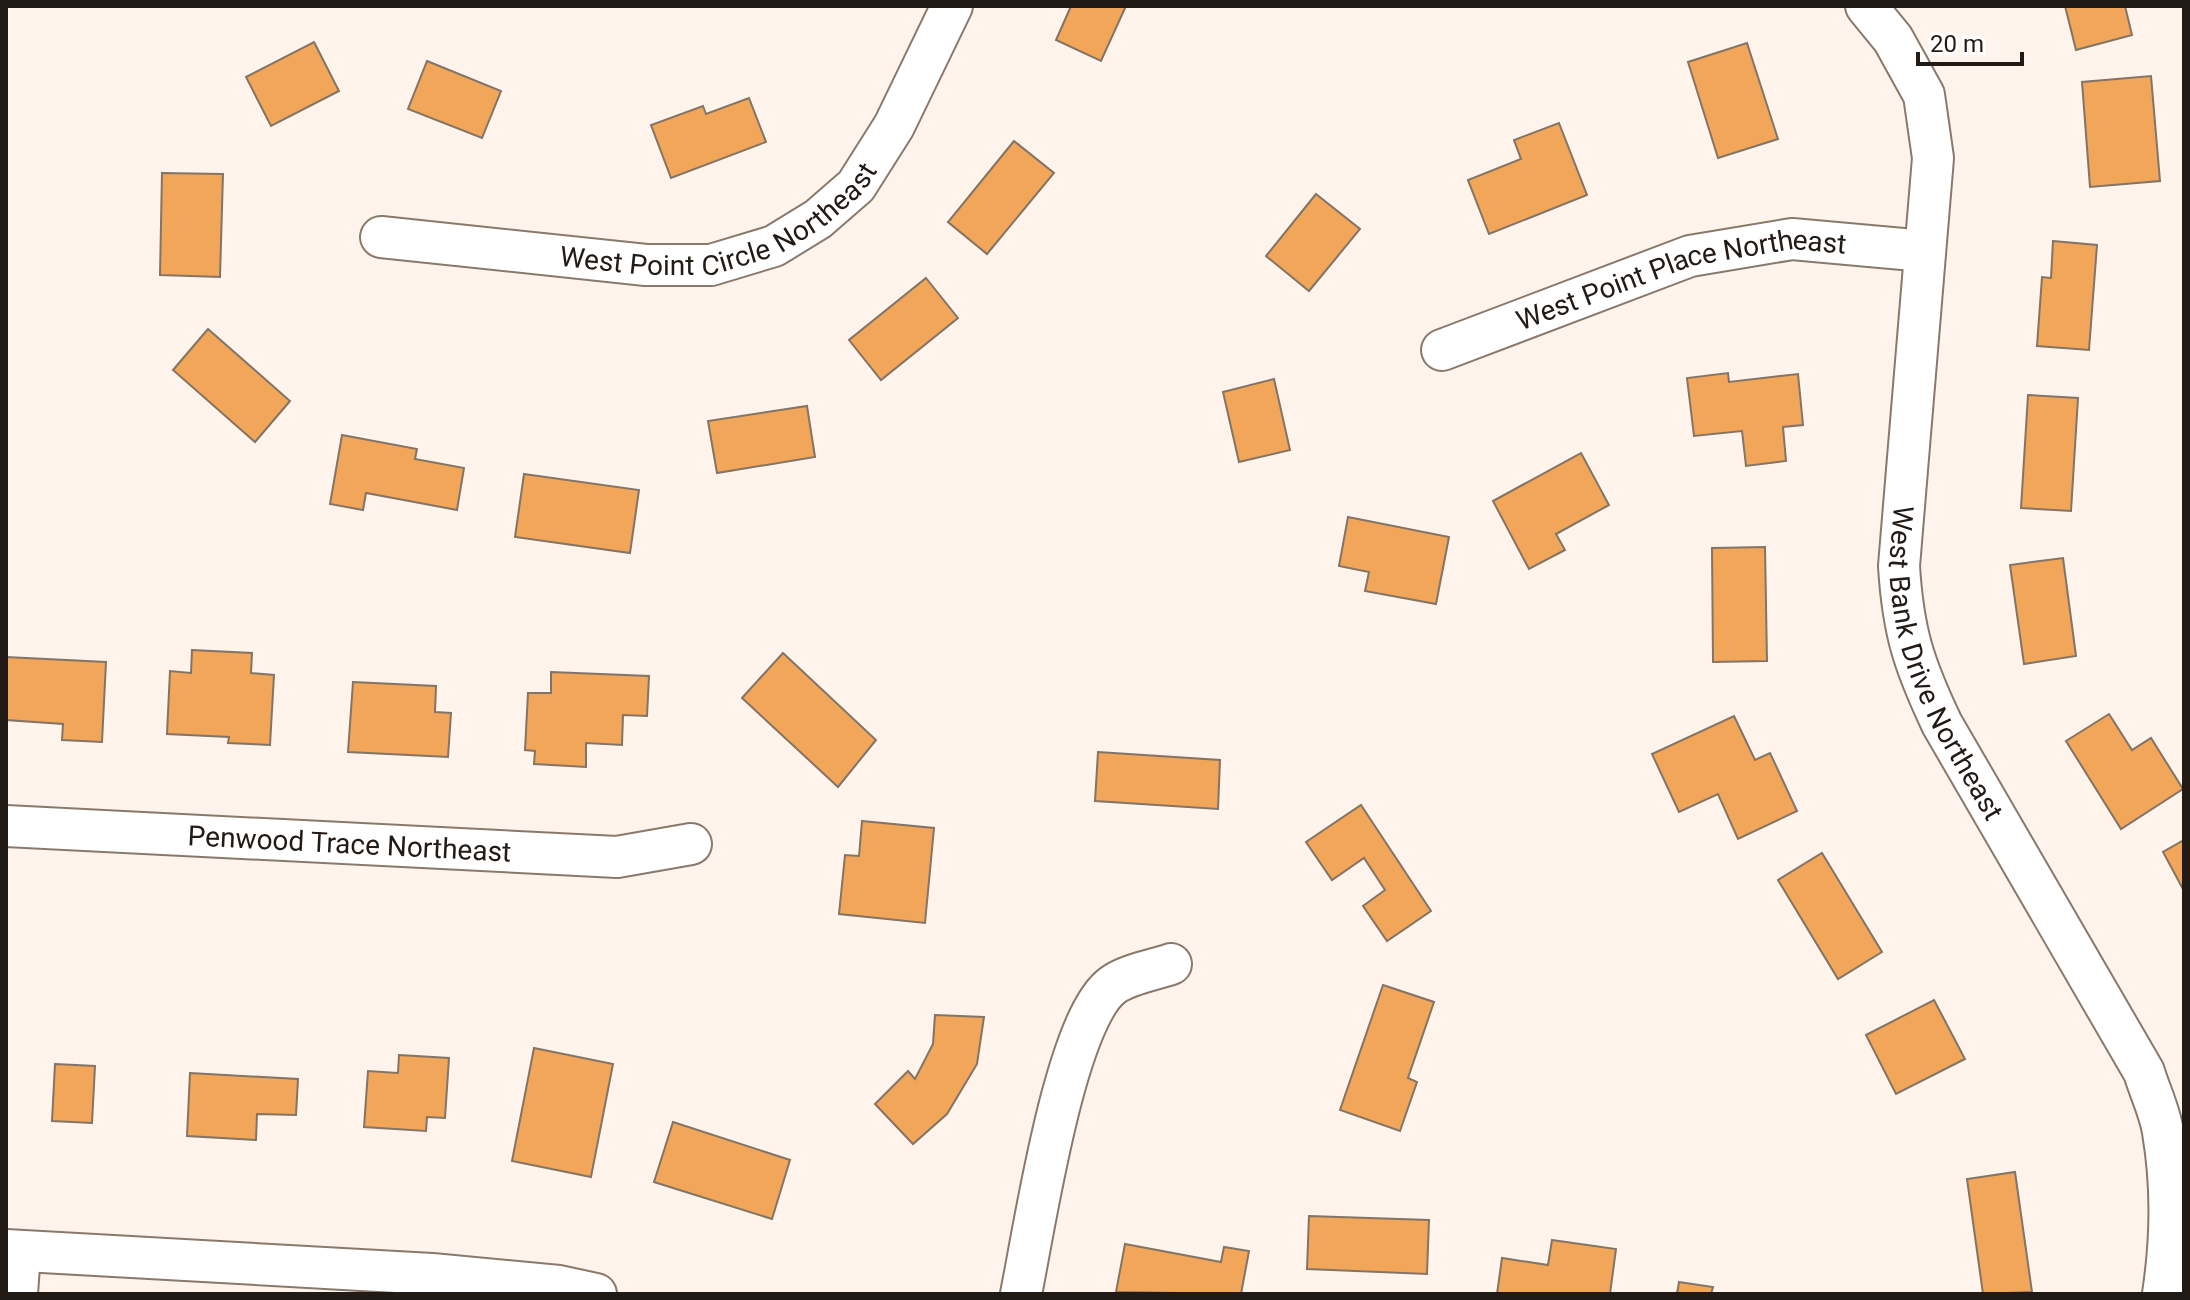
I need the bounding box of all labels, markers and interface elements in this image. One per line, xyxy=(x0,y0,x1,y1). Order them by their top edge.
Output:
scale bar xyxy=(1918,16,2022,66)
text: 20 m xyxy=(1930,30,1984,58)
street label: West Point Circle Northeast xyxy=(558,157,884,282)
street label: West Point Place Northeast xyxy=(1512,223,1848,337)
street label: West Bank Drive Northeast xyxy=(1882,504,2010,826)
street label: Penwood Trace Northeast xyxy=(187,819,512,869)

